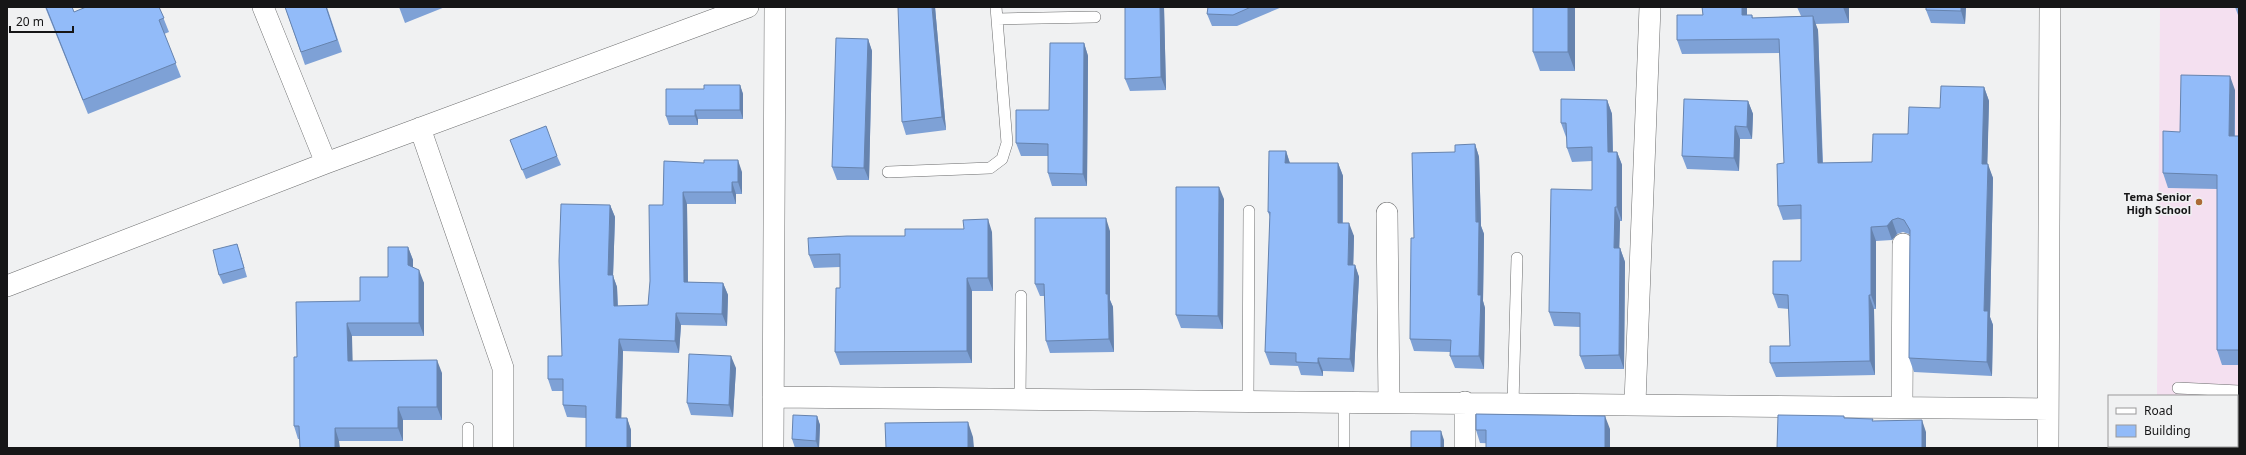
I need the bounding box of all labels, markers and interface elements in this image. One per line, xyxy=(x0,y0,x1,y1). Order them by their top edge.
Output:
scale bar xyxy=(10,8,73,34)
text: 20 m xyxy=(16,13,44,30)
place label: Tema Senior High School xyxy=(2124,189,2191,217)
marker: Tema Senior High School xyxy=(2194,197,2204,207)
legend xyxy=(2108,395,2238,447)
text: Road xyxy=(2144,402,2173,419)
text: Building xyxy=(2144,422,2191,439)

